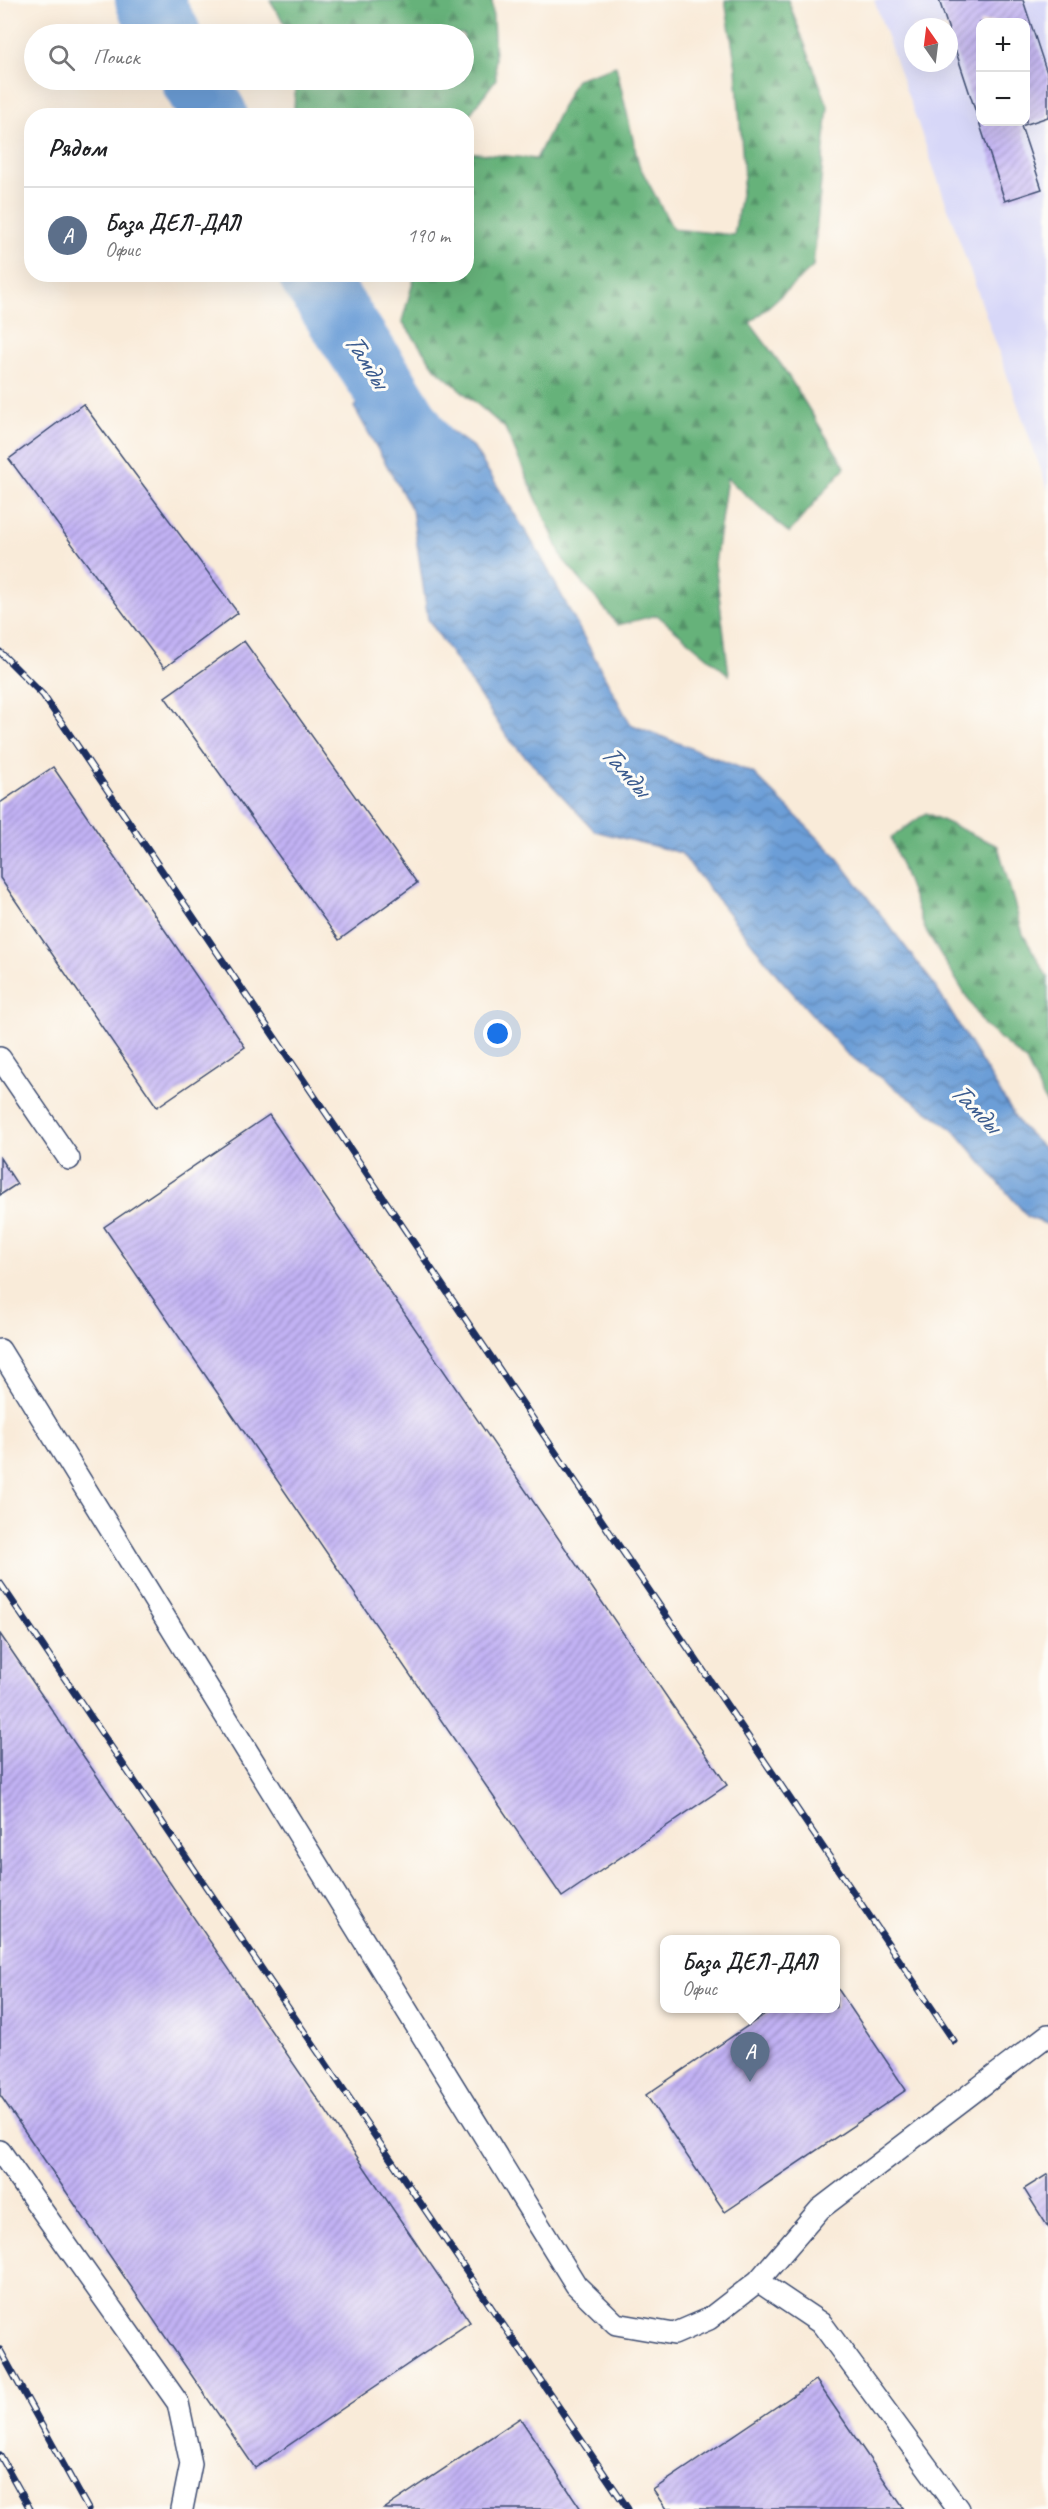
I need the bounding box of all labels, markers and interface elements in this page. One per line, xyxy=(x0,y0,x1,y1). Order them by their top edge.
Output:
north arrow xyxy=(904,18,958,72)
map controls xyxy=(976,18,1030,126)
button: + xyxy=(976,18,1030,72)
search box xyxy=(24,24,474,90)
icon: search xyxy=(45,41,78,74)
text: Поиск xyxy=(93,43,139,71)
button: − xyxy=(976,72,1030,126)
text: Рядом xyxy=(48,131,106,164)
text: База ДЕЛ-ДАЛ xyxy=(105,209,241,237)
text: A xyxy=(62,223,73,248)
text: 190 m xyxy=(407,223,450,248)
text: Офис xyxy=(105,237,140,262)
water label: Тамды xyxy=(337,326,400,398)
water label: Тамды xyxy=(594,737,661,807)
your location xyxy=(483,1019,512,1048)
water label: Тамды xyxy=(943,1074,1012,1143)
popup xyxy=(660,1935,840,2013)
text: База ДЕЛ-ДАЛ xyxy=(682,1948,818,1976)
text: Офис xyxy=(682,1976,717,2001)
pin: A xyxy=(730,2032,770,2082)

